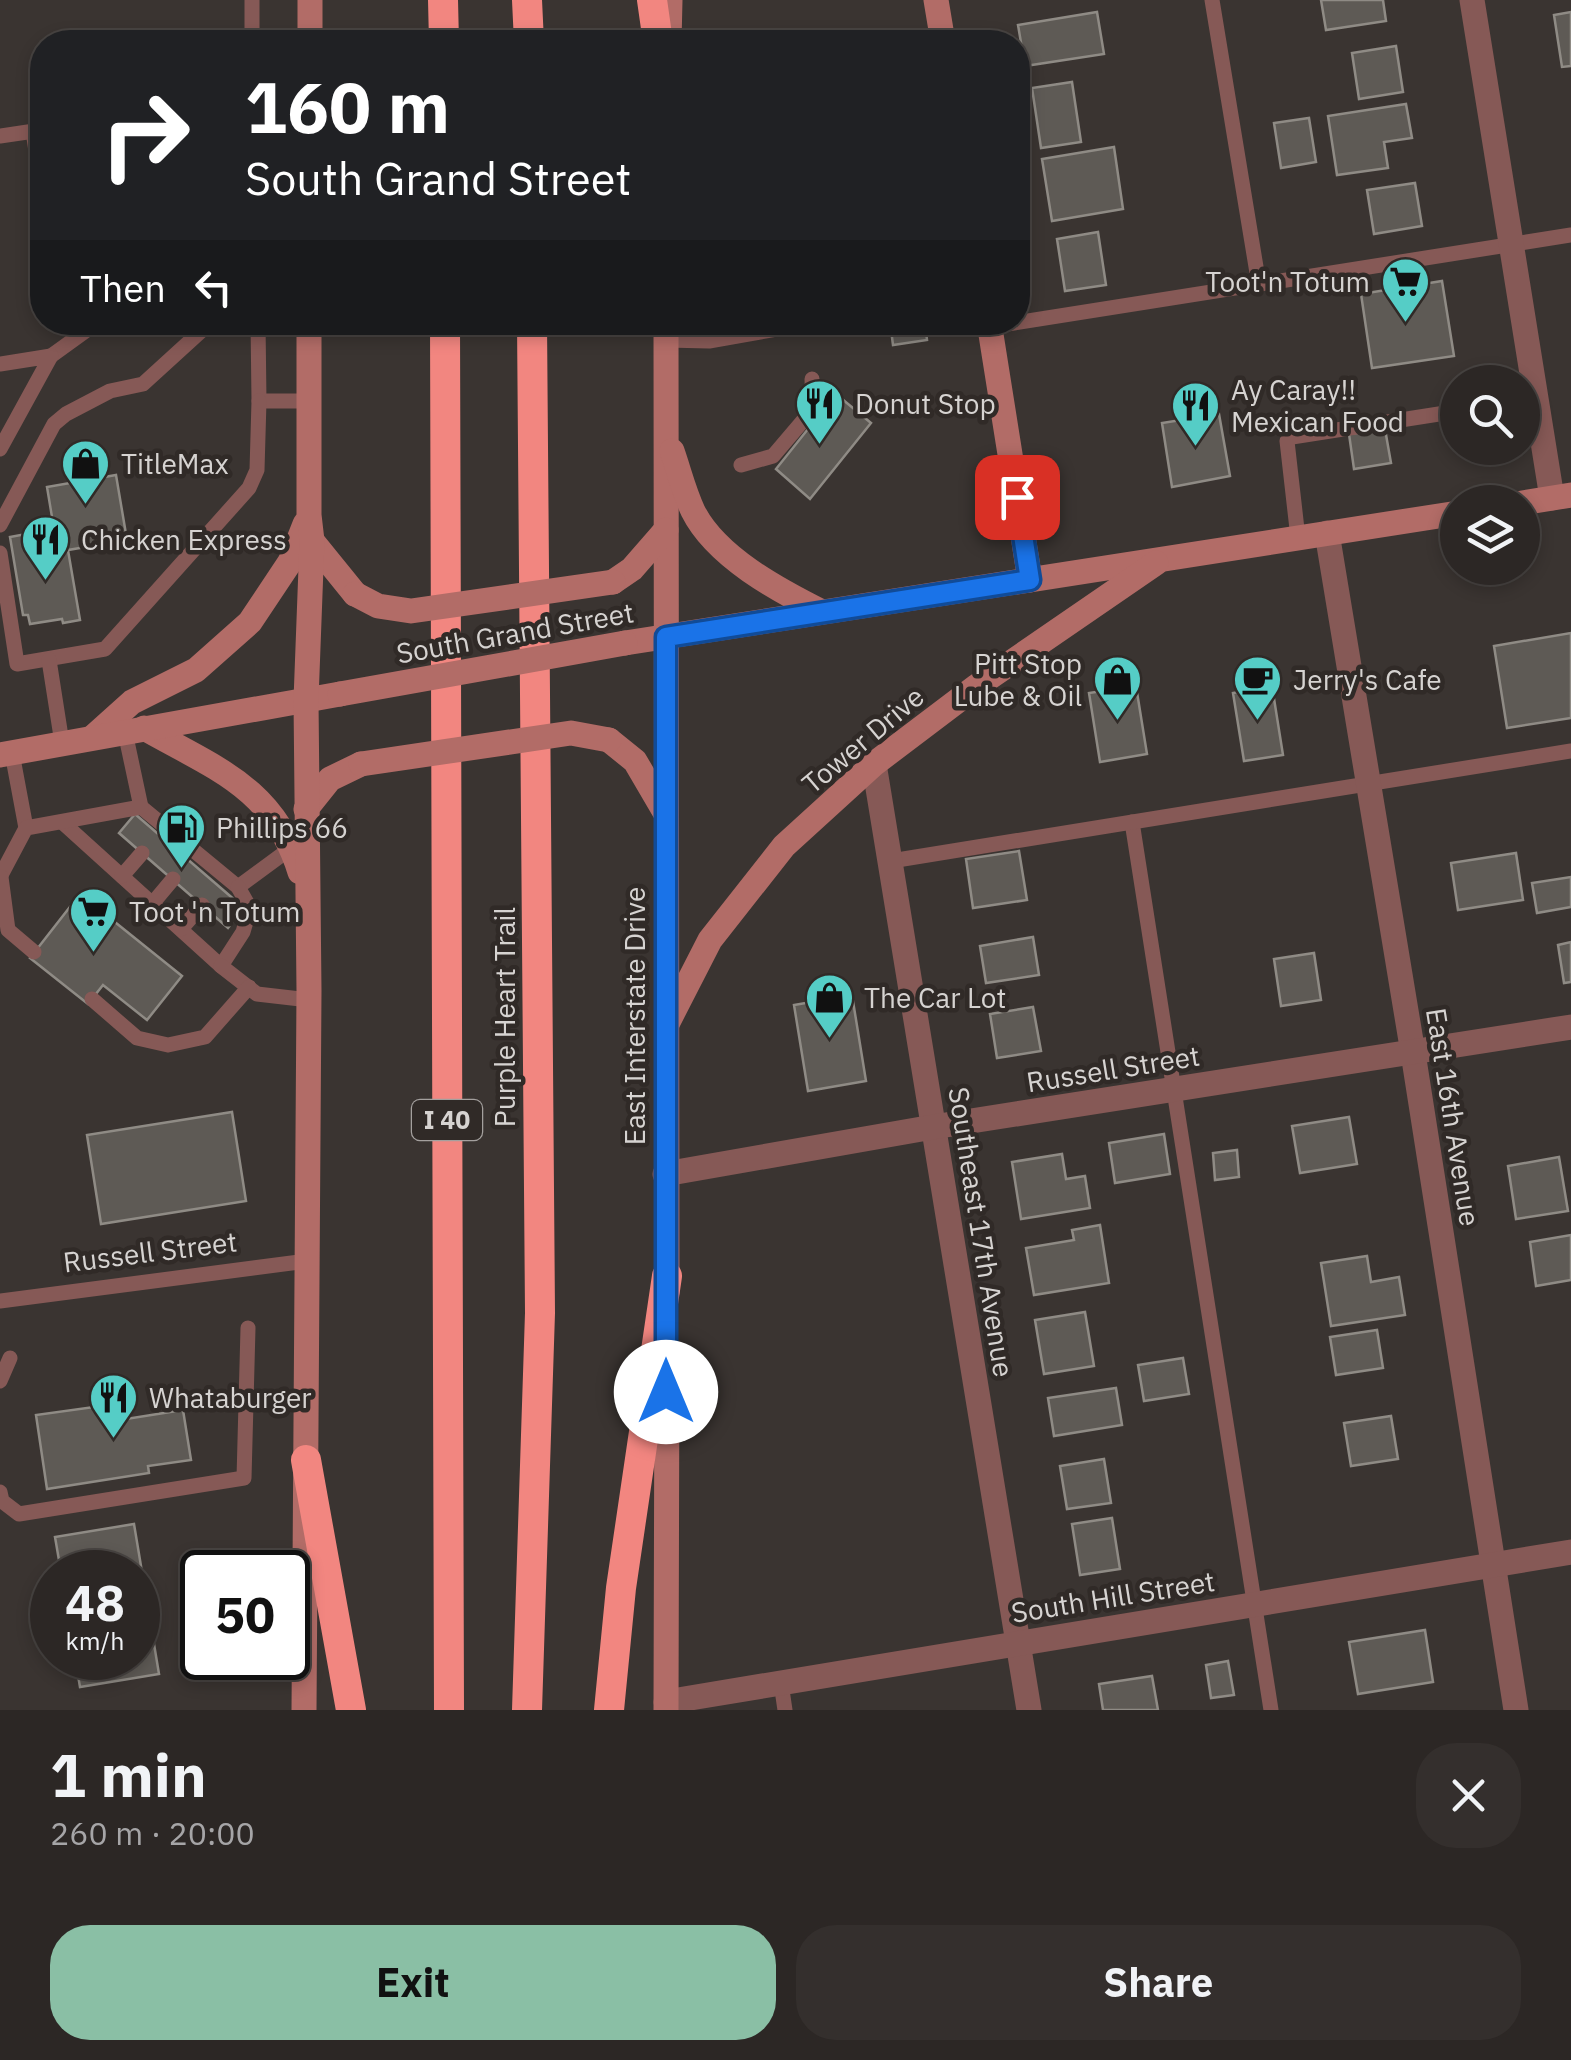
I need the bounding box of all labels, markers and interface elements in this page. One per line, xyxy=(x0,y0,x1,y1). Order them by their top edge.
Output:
text: 160 m xyxy=(245,61,450,152)
icon: right xyxy=(80,70,210,200)
text: South Grand Street xyxy=(245,149,631,207)
supermarket icon: Toot'n Totum xyxy=(1379,256,1431,324)
icon: left xyxy=(186,260,241,315)
text: Then xyxy=(80,263,166,312)
place label: Toot'n Totum xyxy=(1205,263,1370,300)
map controls xyxy=(1440,365,1540,585)
button: search xyxy=(1440,365,1540,465)
place label: Ay Caray!! Mexican Food xyxy=(1231,371,1404,440)
restaurant icon: Donut Stop xyxy=(794,378,846,446)
restaurant icon: Ay Caray!! Mexican Food xyxy=(1170,380,1222,448)
place label: Donut Stop xyxy=(855,385,996,422)
shop icon: TitleMax xyxy=(60,438,112,506)
place label: TitleMax xyxy=(121,445,229,482)
pin xyxy=(975,455,1060,540)
icon: arrive xyxy=(990,470,1045,525)
button: layers xyxy=(1440,485,1540,585)
restaurant icon: Chicken Express xyxy=(20,514,72,582)
place label: Chicken Express xyxy=(81,521,287,558)
street label: South Grand Street xyxy=(393,593,636,672)
place label: Pitt Stop Lube & Oil xyxy=(954,645,1082,714)
shop icon: Pitt Stop Lube & Oil xyxy=(1091,654,1143,722)
cafe icon: Jerry's Cafe xyxy=(1232,654,1284,722)
place label: Jerry's Cafe xyxy=(1293,661,1442,698)
street label: Tower Drive xyxy=(794,678,931,801)
fuel station icon: Phillips 66 xyxy=(155,802,207,870)
place label: Phillips 66 xyxy=(216,809,348,846)
supermarket icon: Toot 'n Totum xyxy=(68,886,120,954)
street label: East Interstate Drive xyxy=(616,887,653,1145)
place label: Toot 'n Totum xyxy=(129,893,300,930)
street label: Purple Heart Trail xyxy=(486,907,523,1127)
shop icon: The Car Lot xyxy=(803,972,855,1040)
place label: The Car Lot xyxy=(864,979,1006,1016)
street label: East 16th Avenue xyxy=(1418,1005,1489,1229)
street label: Russell Street xyxy=(1024,1037,1202,1100)
street label: Southeast 17th Avenue xyxy=(940,1084,1023,1380)
road number: I 40 xyxy=(412,1100,482,1140)
street label: Russell Street xyxy=(61,1222,239,1281)
position arrow xyxy=(614,1340,718,1444)
restaurant icon: Whataburger xyxy=(88,1372,140,1440)
place label: Whataburger xyxy=(149,1379,312,1416)
speed limit sign: 50 xyxy=(180,1550,310,1680)
street label: South Hill Street xyxy=(1009,1562,1217,1631)
text: 48 xyxy=(65,1570,125,1635)
text: km/h xyxy=(66,1624,124,1657)
text: 1 min xyxy=(50,1735,207,1814)
button: close xyxy=(1416,1743,1521,1848)
text: 260 m · 20:00 xyxy=(50,1812,255,1854)
button: Exit xyxy=(50,1925,776,2040)
button: Share xyxy=(796,1925,1521,2040)

